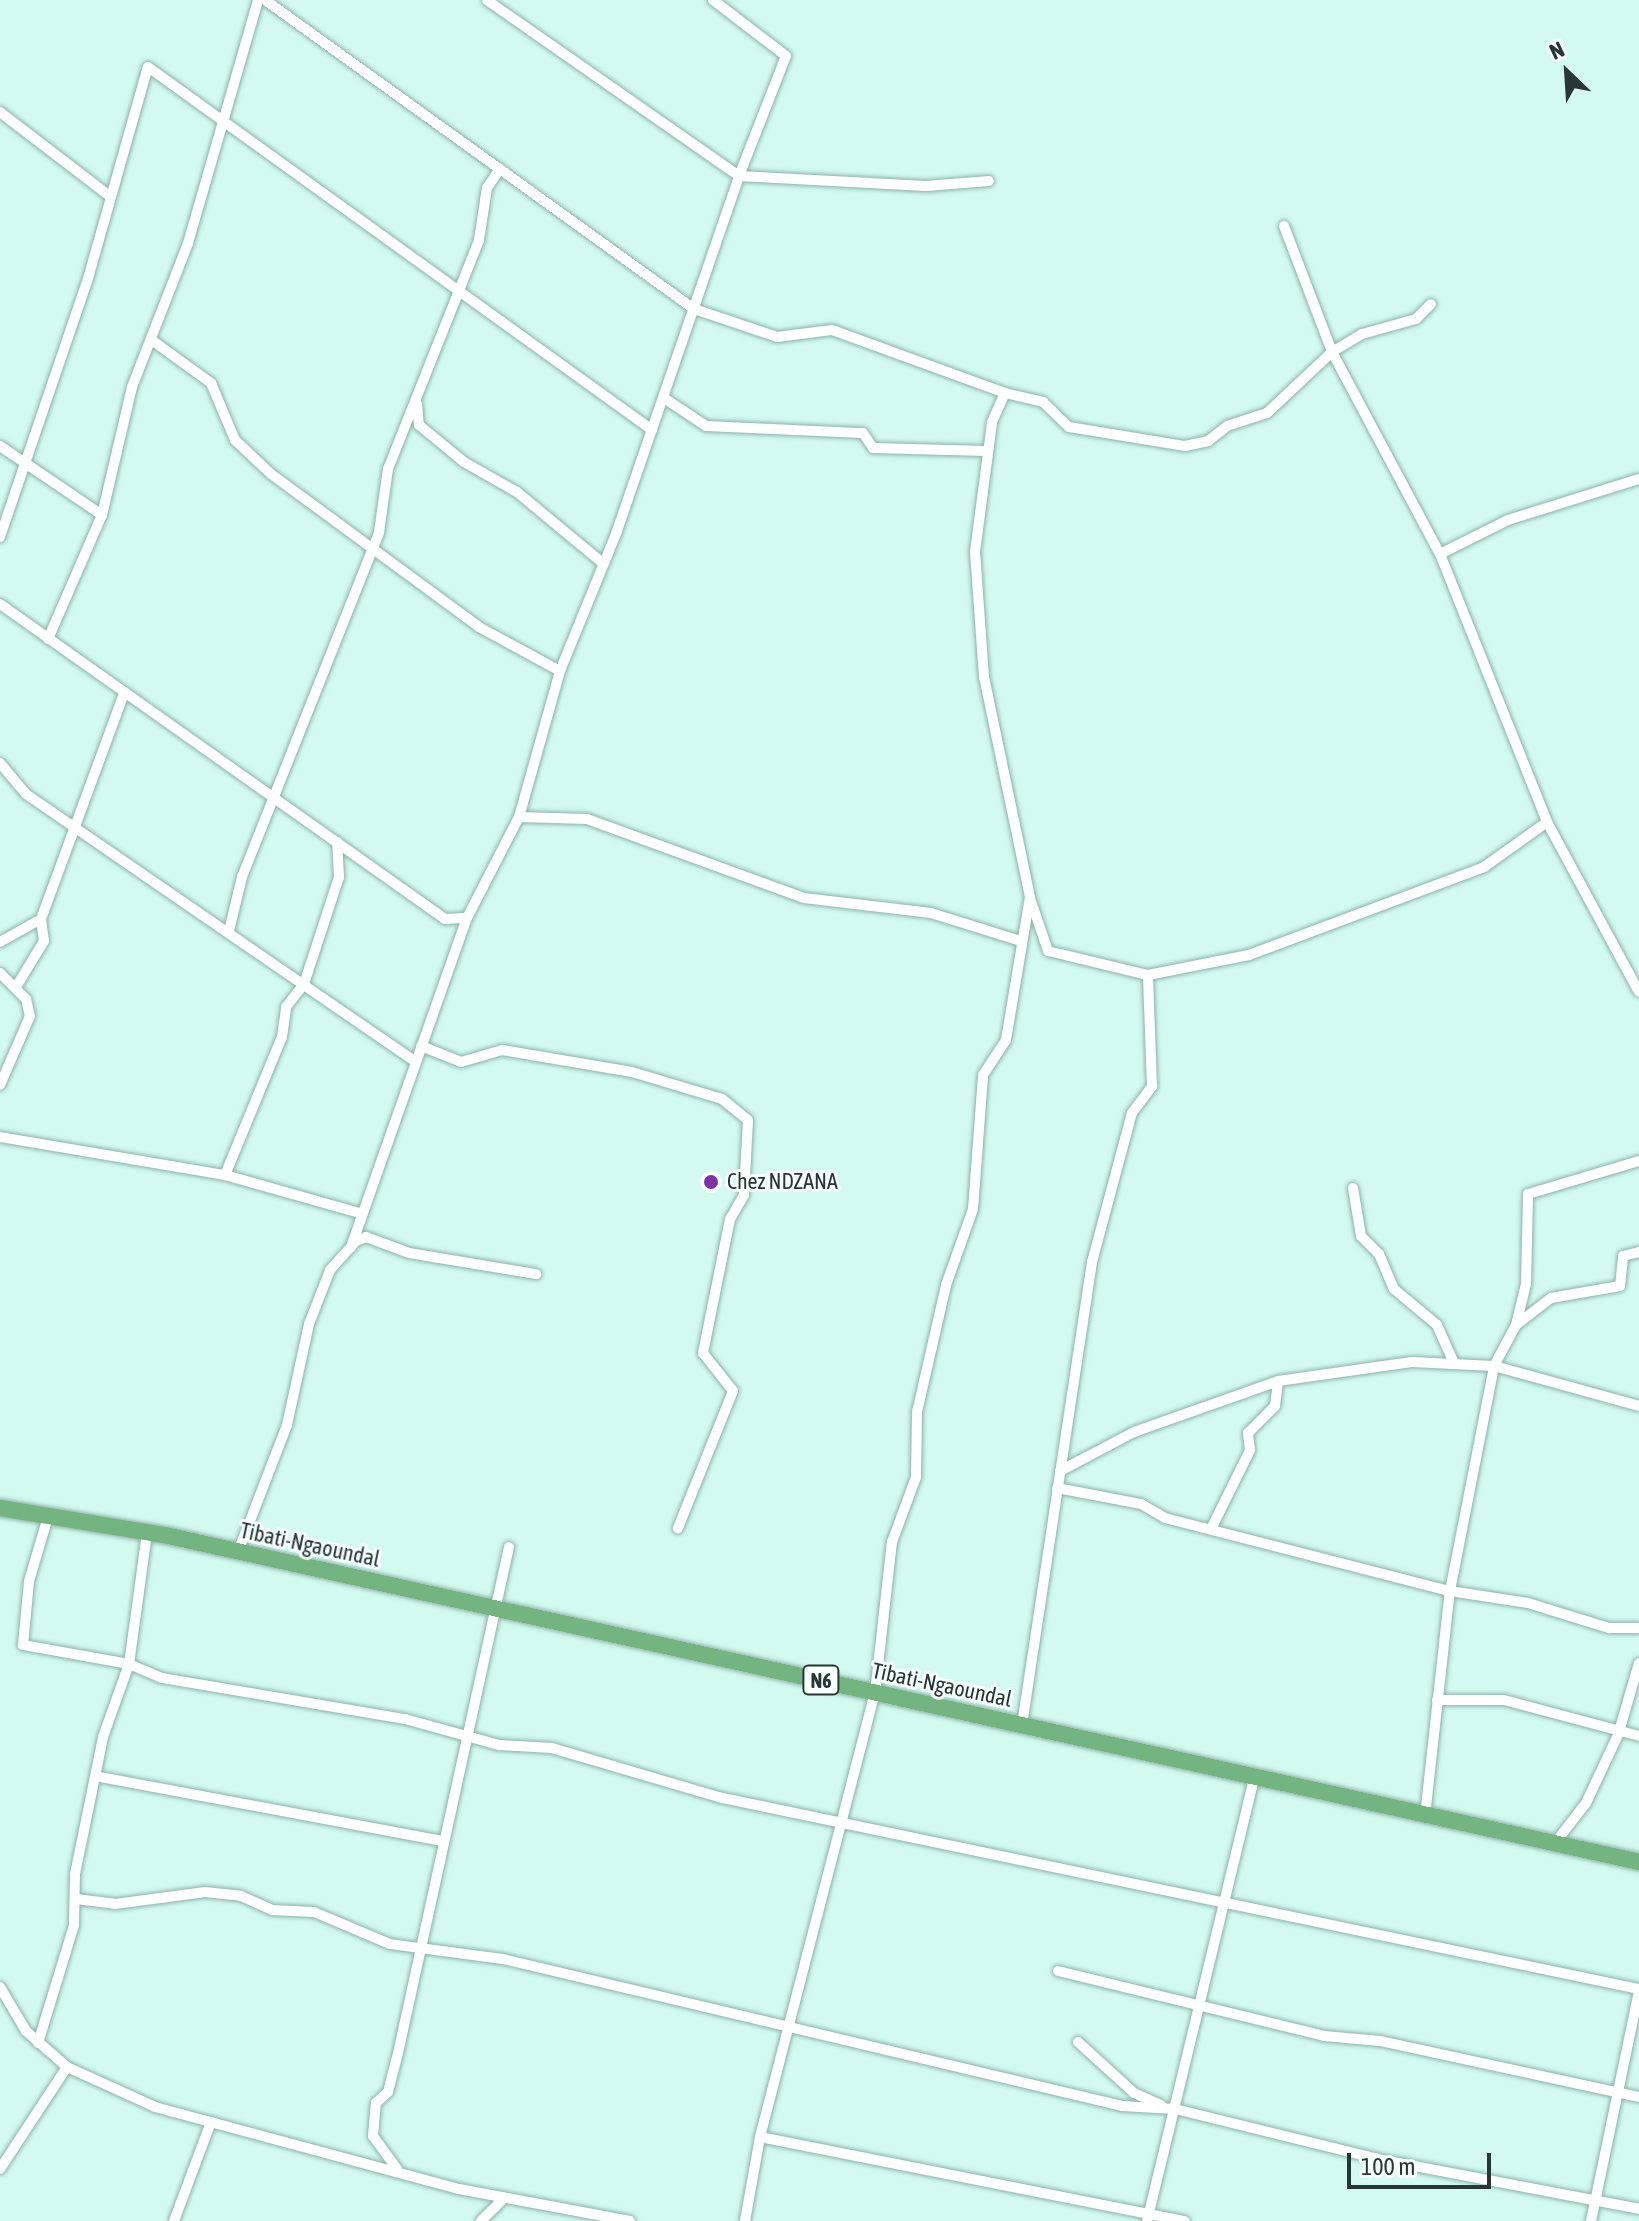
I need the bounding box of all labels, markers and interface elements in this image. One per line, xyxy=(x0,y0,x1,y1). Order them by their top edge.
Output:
north arrow xyxy=(1527,32,1607,112)
text: N xyxy=(1545,36,1568,65)
place label: Chez NDZANA xyxy=(727,1169,838,1195)
marker: Chez NDZANA xyxy=(702,1173,720,1191)
street label: Tibati-Ngaoundal xyxy=(238,1517,382,1573)
street label: Tibati-Ngaoundal xyxy=(870,1657,1014,1713)
road number: N6 xyxy=(801,1664,841,1696)
scale bar xyxy=(1351,2137,1495,2187)
text: 100 m xyxy=(1361,2153,1415,2180)

